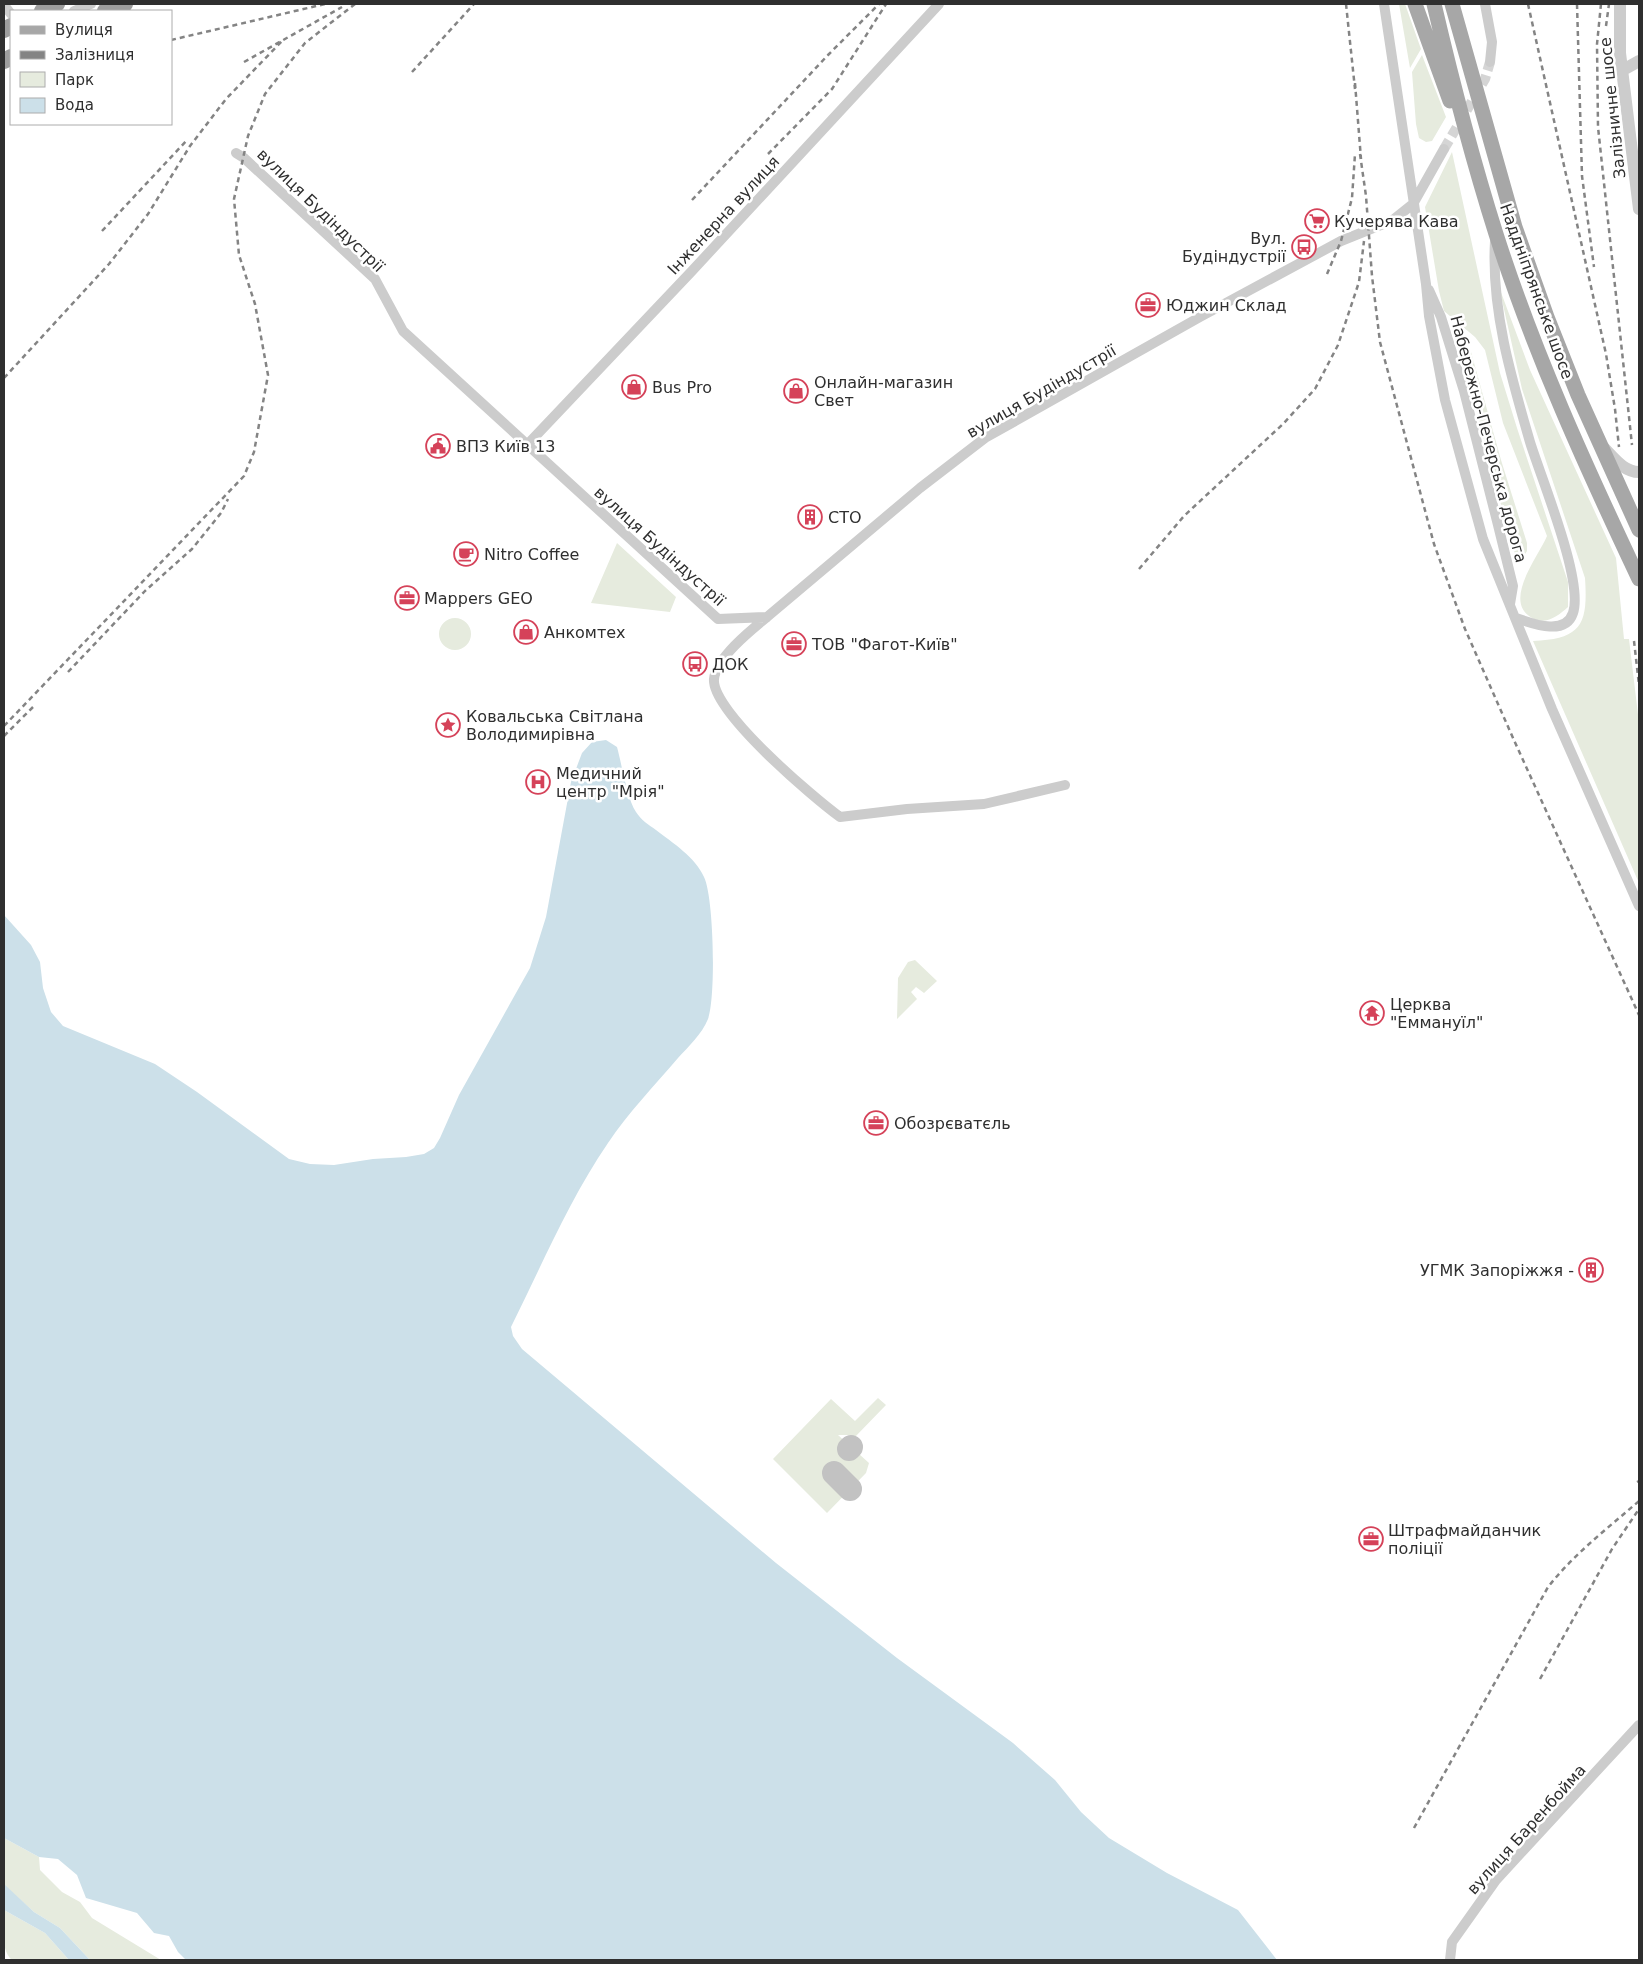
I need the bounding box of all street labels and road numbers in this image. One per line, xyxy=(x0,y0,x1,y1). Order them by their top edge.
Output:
street label: Залізничне шосе xyxy=(1596,36,1629,180)
street label: вулиця Будіндустрії xyxy=(253,145,389,276)
street label: Інженерна вулиця xyxy=(663,152,783,279)
street label: Наддніпрянське шосе xyxy=(1496,201,1577,382)
street label: Набережно-Печерська дорога xyxy=(1446,313,1531,565)
street label: вулиця Будіндустрії xyxy=(963,341,1120,442)
street label: вулиця Будіндустрії xyxy=(590,483,729,610)
street label: вулиця Баренбойма xyxy=(1463,1760,1590,1898)

